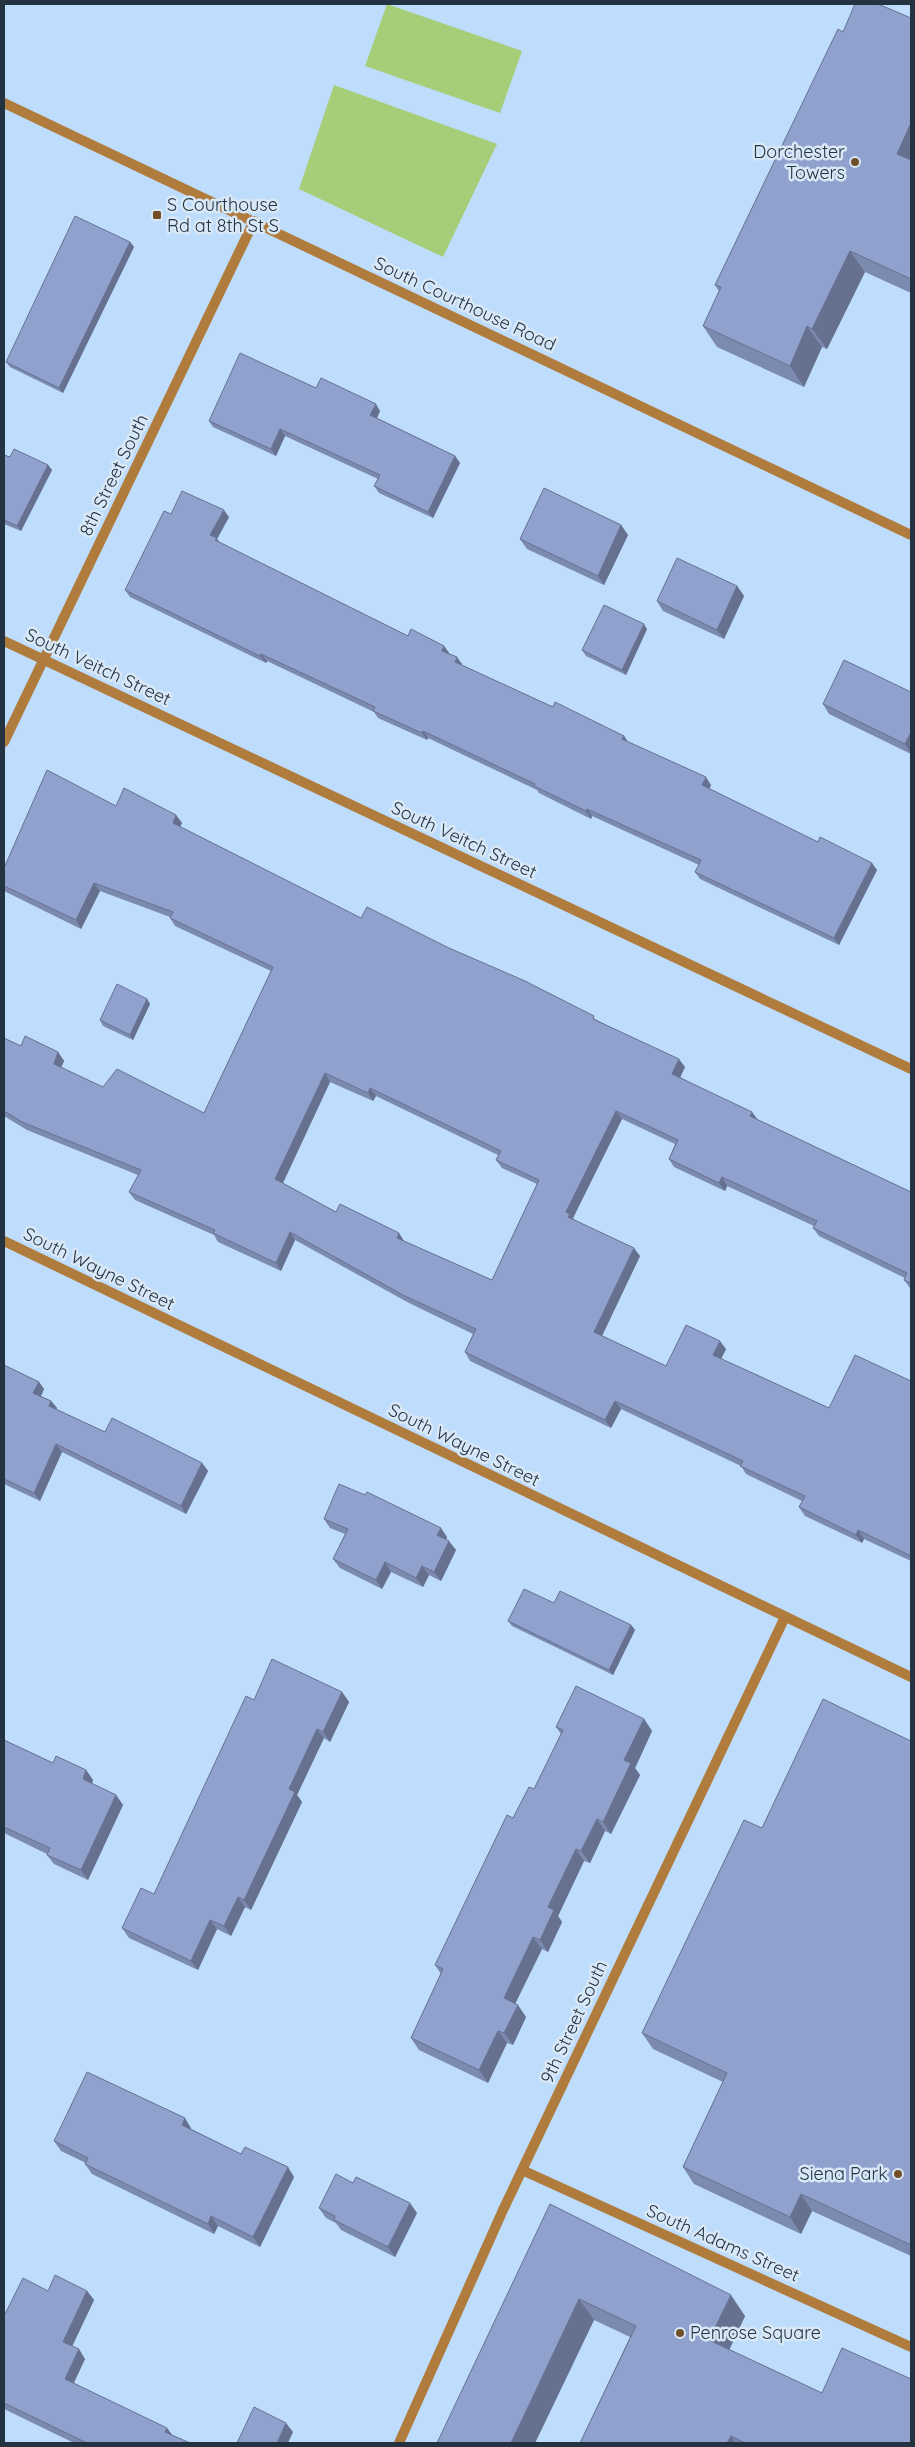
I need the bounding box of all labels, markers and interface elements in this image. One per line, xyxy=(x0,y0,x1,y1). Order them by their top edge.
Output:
place label: Dorchester Towers xyxy=(753,140,845,184)
marker: Dorchester Towers xyxy=(849,156,861,168)
place label: S Courthouse Rd at 8th St S xyxy=(167,193,279,237)
marker: S Courthouse Rd at 8th St S xyxy=(151,209,163,221)
street label: South Courthouse Road xyxy=(371,251,560,356)
street label: 8th Street South xyxy=(74,410,153,539)
street label: South Veitch Street xyxy=(22,623,175,710)
street label: South Veitch Street xyxy=(388,796,541,883)
street label: South Wayne Street xyxy=(20,1222,179,1315)
street label: South Wayne Street xyxy=(385,1398,544,1491)
street label: 9th Street South xyxy=(535,1957,612,2087)
place label: Siena Park xyxy=(800,2162,888,2185)
marker: Siena Park xyxy=(892,2168,904,2180)
street label: South Adams Street xyxy=(643,2199,803,2287)
place label: Penrose Square xyxy=(690,2321,821,2344)
marker: Penrose Square xyxy=(674,2327,686,2339)

